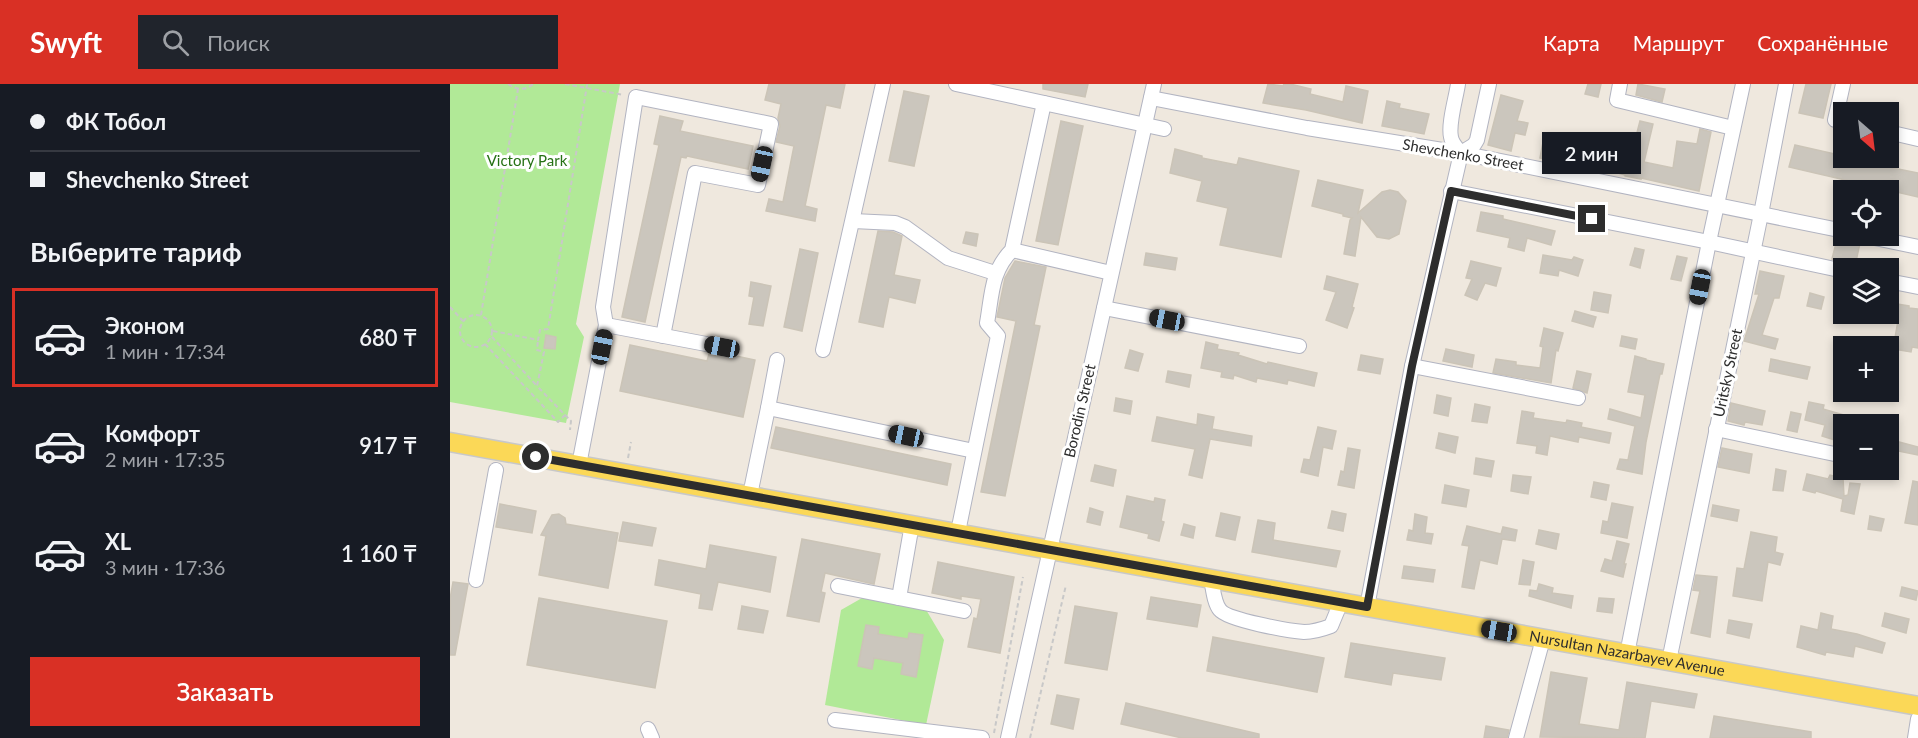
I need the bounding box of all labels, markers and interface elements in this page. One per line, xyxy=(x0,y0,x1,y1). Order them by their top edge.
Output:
search box xyxy=(138,15,558,69)
text: Swyft xyxy=(30,25,102,59)
icon: search xyxy=(159,26,192,59)
text: Поиск xyxy=(207,29,270,56)
text: Карта xyxy=(1543,30,1600,55)
text: Маршрут xyxy=(1633,30,1724,55)
text: Сохранённые xyxy=(1757,30,1888,55)
north arrow xyxy=(1833,102,1899,168)
map controls xyxy=(1833,102,1899,480)
text: ФК Тобол xyxy=(66,108,166,135)
callout: 2 мин xyxy=(1542,132,1642,174)
street label: Shevchenko Street xyxy=(1401,135,1526,174)
text: 2 мин xyxy=(1565,141,1618,165)
car xyxy=(749,145,775,183)
park label: Victory Park xyxy=(487,151,568,169)
text: Shevchenko Street xyxy=(66,166,249,193)
button: locate xyxy=(1833,180,1899,246)
route end xyxy=(1578,205,1605,232)
text: Выберите тариф xyxy=(30,235,242,268)
button: layers xyxy=(1833,258,1899,324)
car xyxy=(1688,268,1712,306)
car xyxy=(1148,308,1186,332)
icon: car xyxy=(33,311,87,365)
text: Эконом xyxy=(105,312,185,339)
text: 680 ₸ xyxy=(359,324,417,351)
street label: Uritsky Street xyxy=(1709,326,1745,419)
car xyxy=(590,328,614,366)
car xyxy=(703,335,741,359)
button: + xyxy=(1833,336,1899,402)
text: 1 мин · 17:34 xyxy=(105,339,225,363)
street label: Borodin Street xyxy=(1060,362,1099,459)
button: − xyxy=(1833,414,1899,480)
icon: car xyxy=(33,419,87,473)
text: Комфорт xyxy=(105,420,200,447)
car xyxy=(887,423,925,449)
text: 917 ₸ xyxy=(359,432,417,459)
route start xyxy=(522,443,549,470)
text: 2 мин · 17:35 xyxy=(105,447,225,471)
icon: car xyxy=(33,527,87,581)
text: XL xyxy=(105,528,131,555)
text: 1 160 ₸ xyxy=(341,540,417,567)
text: 3 мин · 17:36 xyxy=(105,555,225,579)
car xyxy=(1480,619,1518,643)
street label: Nursultan Nazarbayev Avenue xyxy=(1528,626,1727,679)
button: Заказать xyxy=(30,657,420,726)

